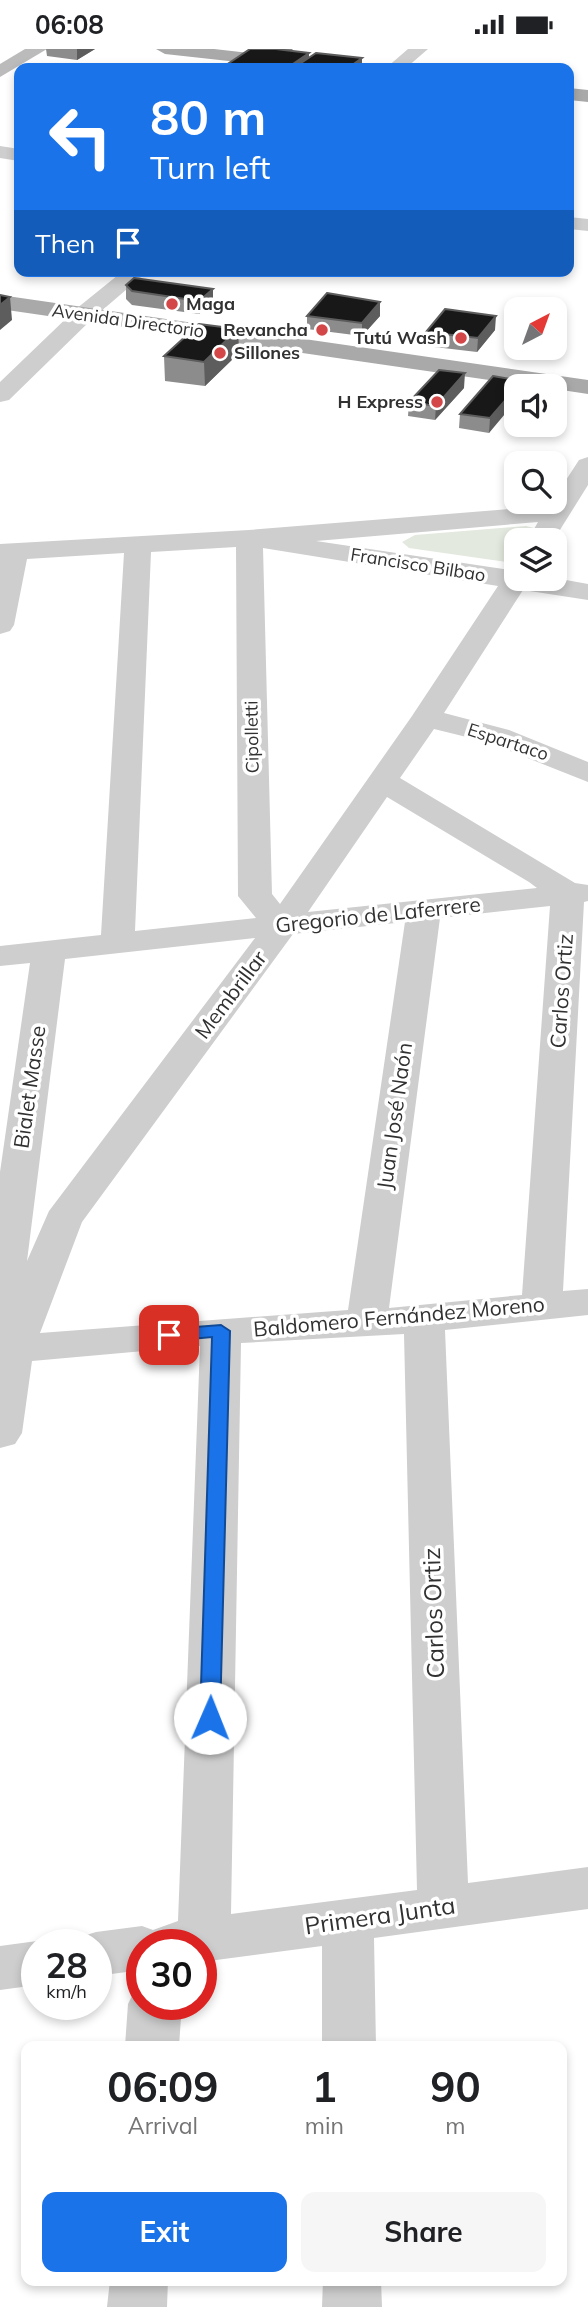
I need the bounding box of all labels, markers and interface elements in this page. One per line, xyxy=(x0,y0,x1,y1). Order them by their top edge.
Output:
text: 06:08 xyxy=(35,8,104,41)
text: 80 m xyxy=(150,86,266,147)
icon: left xyxy=(35,91,126,182)
text: Turn left xyxy=(150,147,270,187)
icon: arrive xyxy=(109,224,147,262)
text: Then xyxy=(35,227,95,260)
place label: Maga xyxy=(186,292,235,315)
marker: Maga xyxy=(164,296,180,312)
north arrow xyxy=(504,297,567,361)
map controls xyxy=(504,297,567,591)
street label: Avenida Directorio xyxy=(50,298,206,343)
place label: Revancha xyxy=(223,318,308,341)
marker: Revancha xyxy=(314,322,330,338)
place label: Tutú Wash xyxy=(354,326,447,349)
marker: Tutú Wash xyxy=(453,330,469,346)
place label: Sillones xyxy=(234,341,300,364)
marker: Sillones xyxy=(212,345,228,361)
button: sound xyxy=(504,374,567,437)
place label: H Express xyxy=(338,390,423,413)
marker: H Express xyxy=(429,394,445,410)
button: search xyxy=(504,451,567,514)
button: layers xyxy=(504,528,567,591)
street label: Francisco Bilbao xyxy=(349,542,487,587)
street label: Cipolletti xyxy=(239,700,264,774)
street label: Espartaco xyxy=(465,718,552,765)
street label: Gregorio de Laferrere xyxy=(274,890,482,938)
street label: Carlos Ortiz xyxy=(544,933,578,1049)
street label: Membrillar xyxy=(189,945,272,1043)
street label: Bialet Masse xyxy=(8,1024,51,1150)
street label: Juan José Naón xyxy=(371,1041,417,1191)
street label: Baldomero Fernández Moreno xyxy=(252,1290,546,1342)
pin xyxy=(139,1305,199,1365)
icon: arrive xyxy=(150,1316,188,1354)
street label: Carlos Ortiz xyxy=(416,1547,450,1679)
position arrow xyxy=(173,1681,247,1755)
street label: Primera Junta xyxy=(303,1890,457,1940)
speed limit sign: 30 xyxy=(126,1929,217,2020)
text: 28 xyxy=(45,1943,88,1987)
text: km/h xyxy=(46,1980,87,2003)
text: 06:09 xyxy=(107,2060,219,2113)
text: 1 xyxy=(312,2060,337,2113)
text: 90 xyxy=(430,2060,481,2113)
text: Arrival xyxy=(128,2111,198,2140)
text: min xyxy=(305,2111,344,2140)
text: m xyxy=(445,2111,466,2140)
button: Exit xyxy=(42,2192,287,2272)
button: Share xyxy=(301,2192,546,2272)

